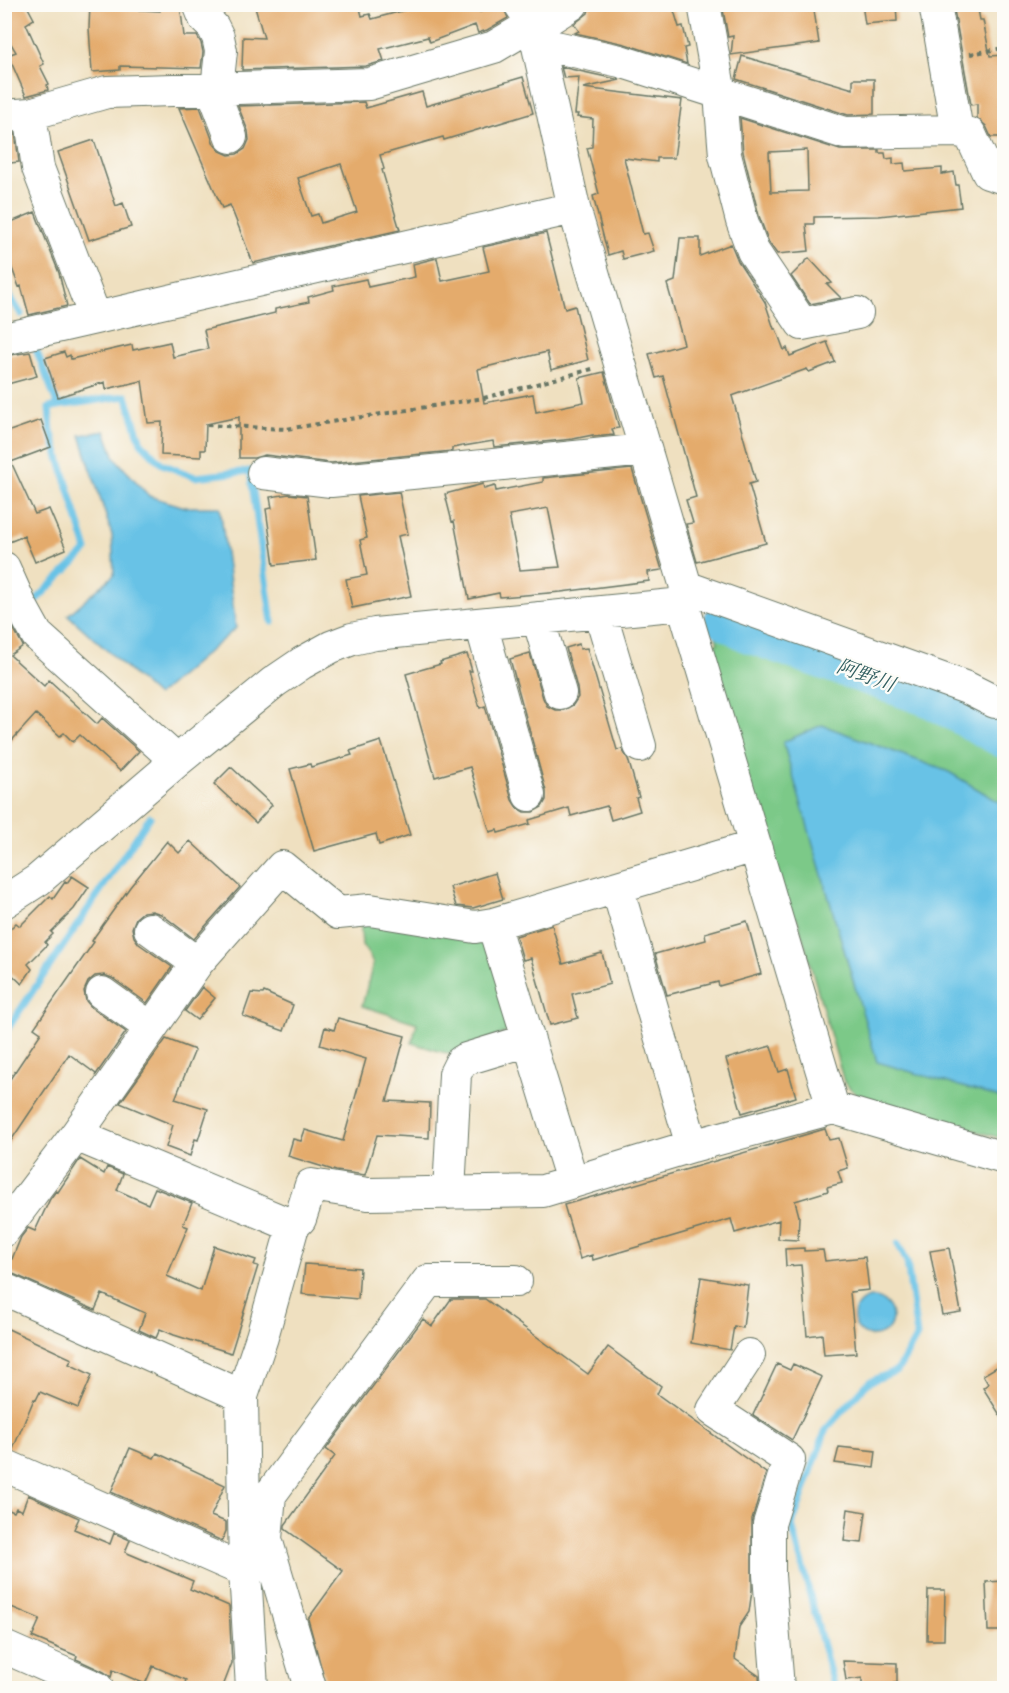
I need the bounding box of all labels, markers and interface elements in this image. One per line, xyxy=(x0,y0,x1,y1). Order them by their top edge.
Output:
water label: 阿野川 xyxy=(833,653,901,699)

